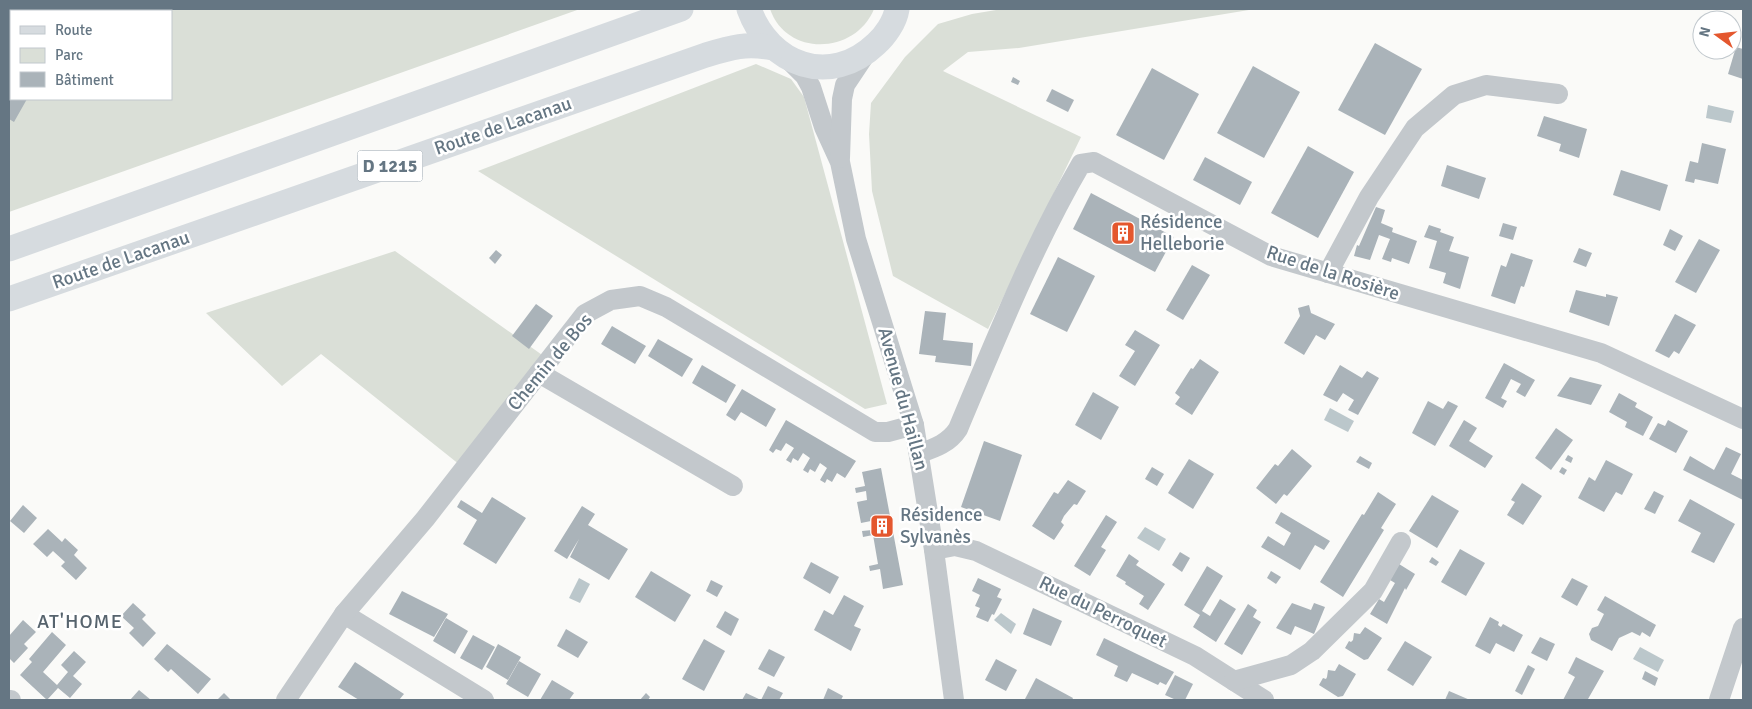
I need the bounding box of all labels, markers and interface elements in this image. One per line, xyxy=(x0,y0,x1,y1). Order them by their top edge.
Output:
legend xyxy=(10,10,172,100)
north arrow xyxy=(1692,10,1742,60)
text: Route xyxy=(55,21,92,39)
text: N xyxy=(1695,25,1714,39)
text: Parc xyxy=(55,46,83,64)
text: Bâtiment xyxy=(55,71,114,89)
street label: Route de Lacanau xyxy=(431,91,575,161)
road number: D 1215 xyxy=(358,150,422,182)
place label: Résidence Helleborie xyxy=(1140,210,1224,256)
building icon: Résidence Helleborie xyxy=(1110,220,1136,246)
street label: Route de Lacanau xyxy=(49,225,193,295)
street label: Rue de la Rosière xyxy=(1263,240,1403,306)
street label: Chemin de Bos xyxy=(502,308,598,416)
street label: Avenue du Haillan xyxy=(872,325,934,473)
place label: Résidence Sylvanès xyxy=(900,503,982,549)
building icon: Résidence Sylvanès xyxy=(869,513,895,539)
street label: Rue du Perroquet xyxy=(1035,571,1171,654)
district label: AT'HOME xyxy=(37,609,123,634)

